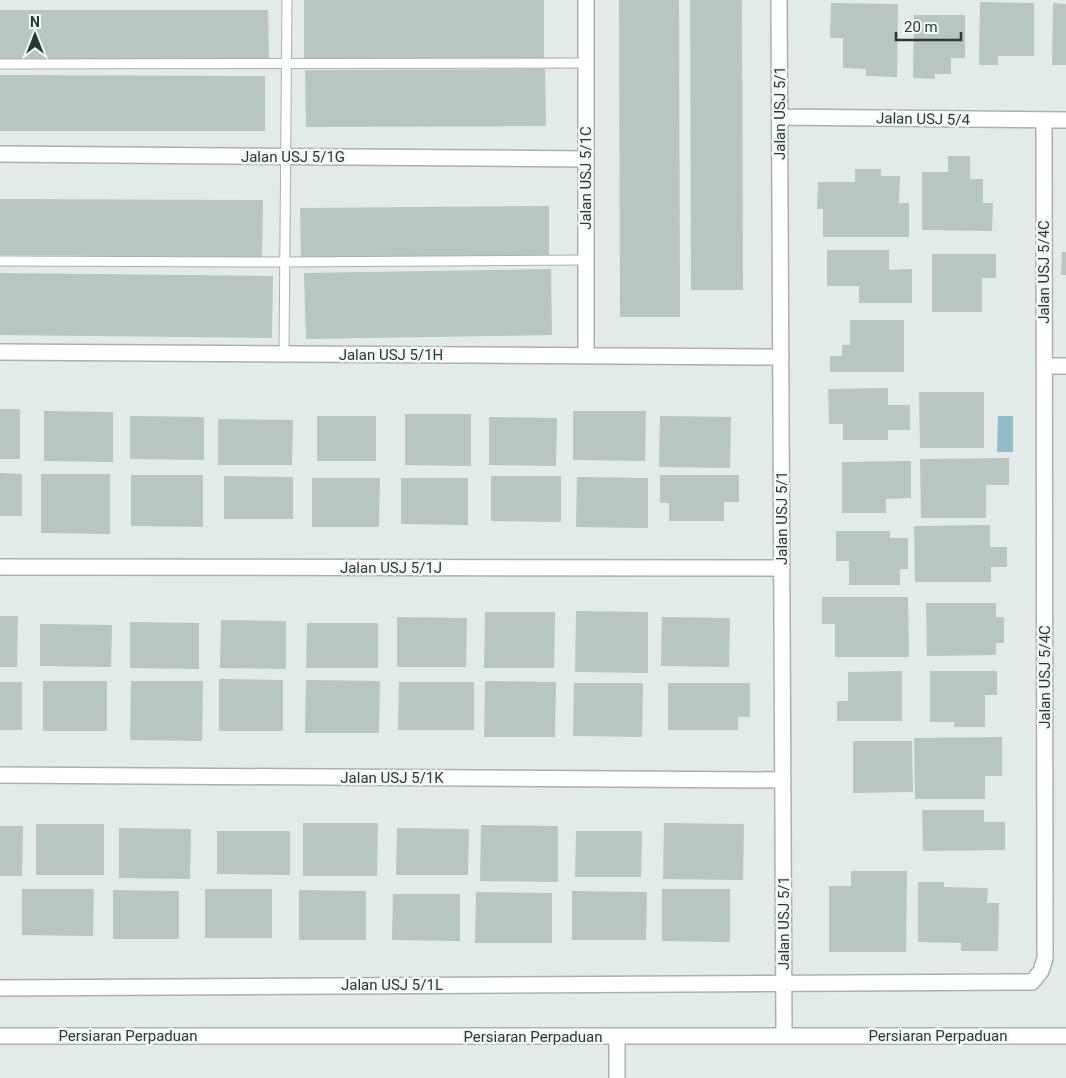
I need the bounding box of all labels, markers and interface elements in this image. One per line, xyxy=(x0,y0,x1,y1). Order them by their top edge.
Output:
north arrow xyxy=(10,10,60,60)
scale bar xyxy=(896,10,961,42)
text: N xyxy=(30,14,40,30)
text: 20 m xyxy=(904,18,938,36)
street label: Jalan USJ 5/1 xyxy=(771,66,789,160)
street label: Jalan USJ 5/4 xyxy=(876,109,971,129)
street label: Jalan USJ 5/1C xyxy=(577,126,595,230)
street label: Jalan USJ 5/1G xyxy=(241,148,345,166)
street label: Jalan USJ 5/4C xyxy=(1035,220,1053,324)
street label: Jalan USJ 5/1H xyxy=(339,346,443,364)
street label: Jalan USJ 5/1 xyxy=(773,471,791,565)
street label: Jalan USJ 5/1J xyxy=(340,559,442,577)
street label: Jalan USJ 5/4C xyxy=(1036,625,1054,729)
street label: Jalan USJ 5/1K xyxy=(340,769,444,787)
street label: Jalan USJ 5/1 xyxy=(775,876,793,970)
street label: Jalan USJ 5/1L xyxy=(341,976,443,994)
street label: Persiaran Perpaduan xyxy=(58,1027,198,1045)
street label: Persiaran Perpaduan xyxy=(868,1027,1008,1045)
street label: Persiaran Perpaduan xyxy=(463,1028,603,1046)

